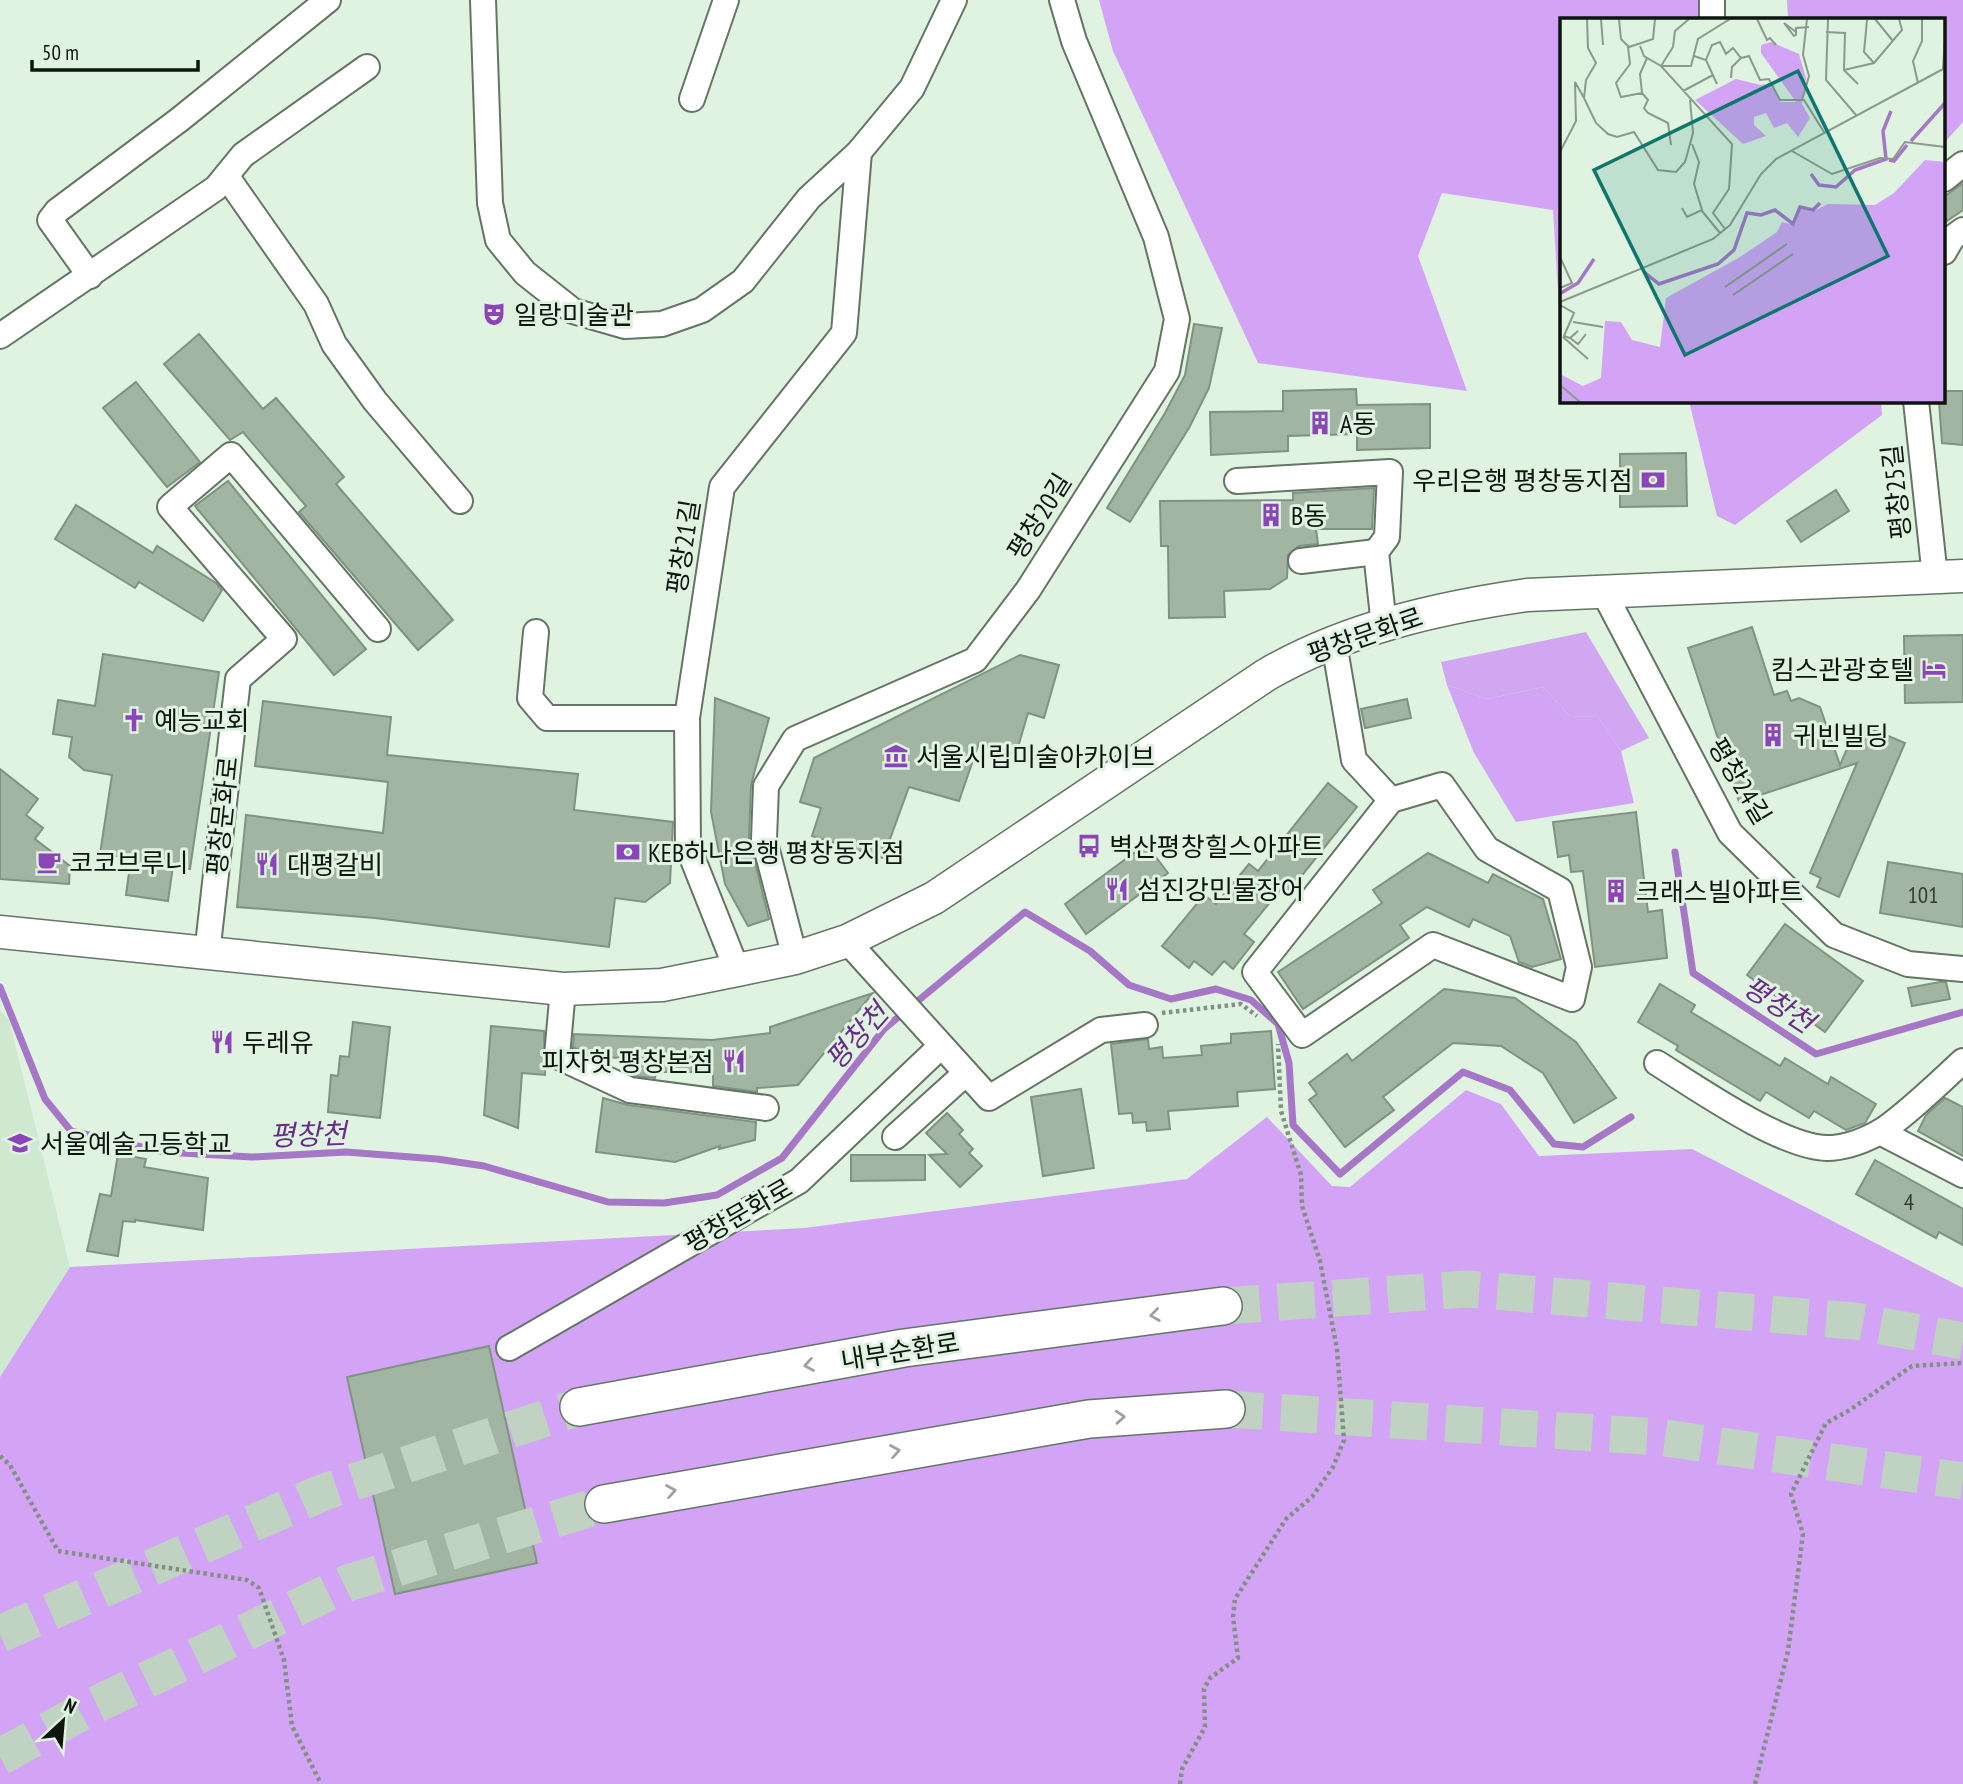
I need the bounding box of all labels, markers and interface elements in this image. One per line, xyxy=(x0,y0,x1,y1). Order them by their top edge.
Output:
inset map xyxy=(1560,18,1946,402)
scale bar xyxy=(32,28,198,72)
text: 50 m xyxy=(42,39,79,66)
place label: 일랑미술관 xyxy=(514,298,634,331)
theatre icon: 일랑미술관 xyxy=(480,300,508,328)
place label: A동 xyxy=(1340,407,1376,440)
building icon: A동 xyxy=(1306,409,1334,437)
street label: 평창25길 xyxy=(1875,443,1917,541)
place label: 우리은행 평창동지점 xyxy=(1412,464,1633,497)
bank icon: 우리은행 평창동지점 xyxy=(1639,466,1667,494)
street label: 평창20길 xyxy=(1000,467,1078,565)
street label: 평창21길 xyxy=(659,497,707,597)
place label: B동 xyxy=(1291,499,1327,532)
building icon: B동 xyxy=(1257,501,1285,529)
street label: 평창문화로 xyxy=(1303,600,1427,670)
place label: 킴스관광호텔 xyxy=(1770,653,1914,686)
hotel icon: 킴스관광호텔 xyxy=(1920,655,1948,683)
place label: 예능교회 xyxy=(154,704,250,737)
church icon: 예능교회 xyxy=(120,706,148,734)
place label: 귀빈빌딩 xyxy=(1793,719,1889,752)
building icon: 귀빈빌딩 xyxy=(1759,721,1787,749)
street label: 평창24길 xyxy=(1701,732,1779,830)
place label: 서울시립미술아카이브 xyxy=(916,740,1155,773)
museum icon: 서울시립미술아카이브 xyxy=(882,742,910,770)
street label: 평창문화로 xyxy=(199,755,245,877)
place label: 벽산평창힐스아파트 xyxy=(1109,830,1324,863)
bus stop icon: 벽산평창힐스아파트 xyxy=(1075,832,1103,860)
place label: KEB하나은행 평창동지점 xyxy=(648,836,905,869)
bank icon: KEB하나은행 평창동지점 xyxy=(614,838,642,866)
place label: 코코브루니 xyxy=(69,846,189,879)
cafe icon: 코코브루니 xyxy=(35,848,63,876)
place label: 대평갈비 xyxy=(287,848,383,881)
restaurant icon: 대평갈비 xyxy=(253,850,281,878)
place label: 섬진강민물장어 xyxy=(1137,873,1304,906)
restaurant icon: 섬진강민물장어 xyxy=(1103,875,1131,903)
place label: 크래스빌아파트 xyxy=(1636,875,1803,908)
building icon: 크래스빌아파트 xyxy=(1602,877,1630,905)
house number: 101 xyxy=(1907,880,1939,909)
water label: 평창천 xyxy=(1737,967,1824,1042)
water label: 평창천 xyxy=(816,992,898,1077)
place label: 두레유 xyxy=(242,1026,314,1059)
restaurant icon: 두레유 xyxy=(208,1028,236,1056)
place label: 피자헛 평창본점 xyxy=(541,1045,714,1078)
restaurant icon: 피자헛 평창본점 xyxy=(720,1047,748,1075)
water label: 평창천 xyxy=(269,1114,350,1154)
place label: 서울예술고등학교 xyxy=(40,1127,231,1160)
school or university icon: 서울예술고등학교 xyxy=(6,1129,34,1157)
street label: 평창문화로 xyxy=(678,1171,798,1259)
house number: 4 xyxy=(1904,1187,1914,1216)
one-way arrow xyxy=(1149,1308,1161,1323)
street label: 내부순환로 xyxy=(838,1325,962,1377)
one-way arrow xyxy=(803,1357,815,1372)
one-way arrow xyxy=(1114,1410,1125,1425)
one-way arrow xyxy=(889,1444,901,1459)
one-way arrow xyxy=(665,1485,677,1500)
north arrow xyxy=(28,1686,98,1756)
text: N xyxy=(61,1693,80,1719)

